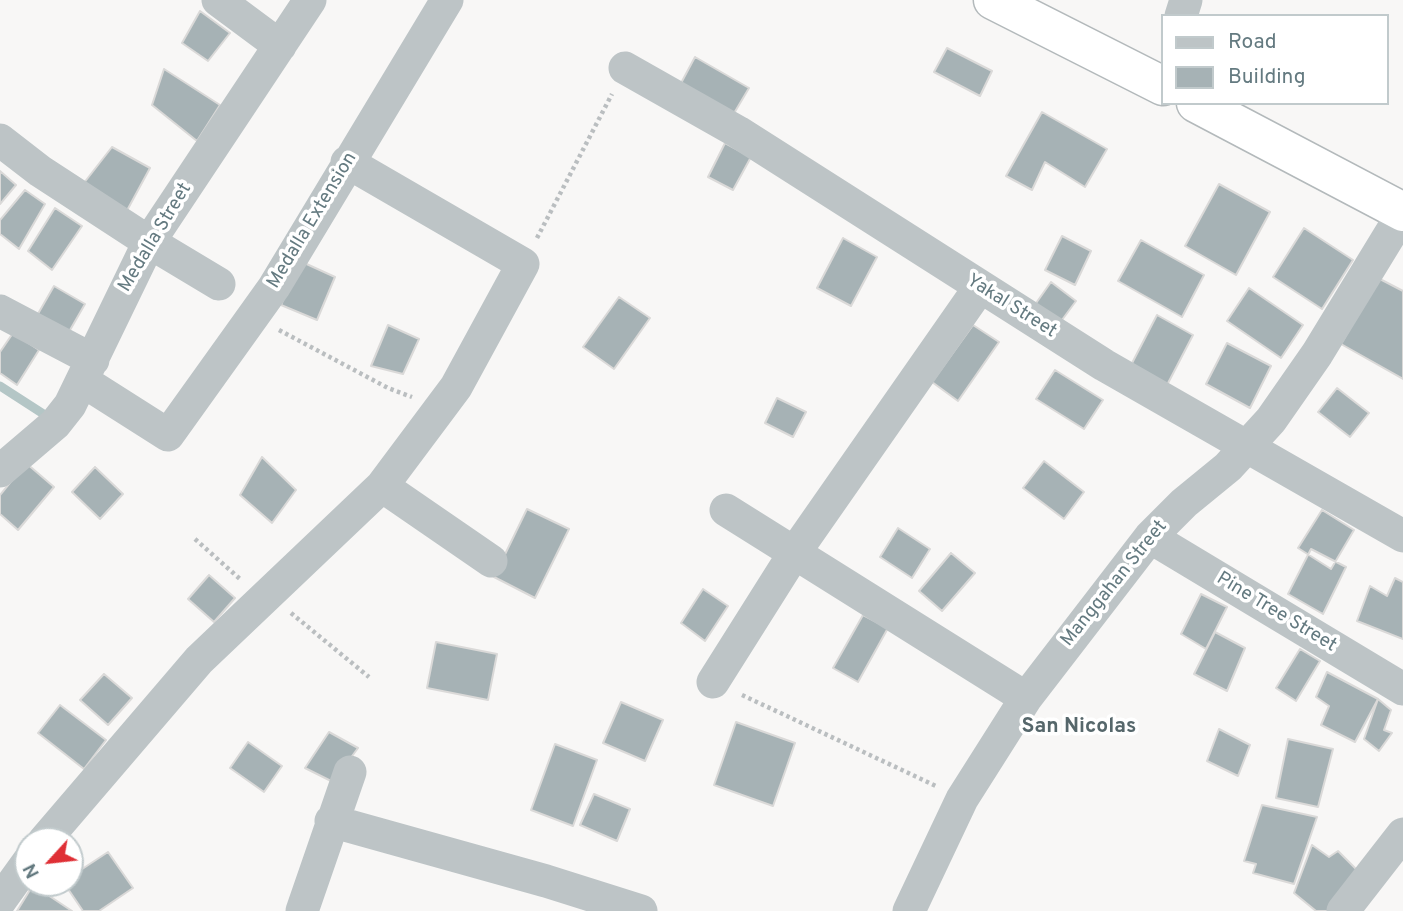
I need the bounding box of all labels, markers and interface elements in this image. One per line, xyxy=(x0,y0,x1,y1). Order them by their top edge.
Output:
legend xyxy=(1162,14,1389,105)
text: Road xyxy=(1228,29,1277,56)
text: Building xyxy=(1228,64,1306,91)
street label: Medalla Extension xyxy=(263,149,363,293)
street label: Medalla Street xyxy=(114,179,198,297)
street label: Yakal Street xyxy=(962,270,1060,344)
street label: Manggahan Street xyxy=(1057,516,1173,652)
street label: Pine Tree Street xyxy=(1212,568,1340,658)
district label: San Nicolas xyxy=(1022,715,1136,741)
north arrow xyxy=(14,827,84,897)
text: N xyxy=(18,859,46,882)

